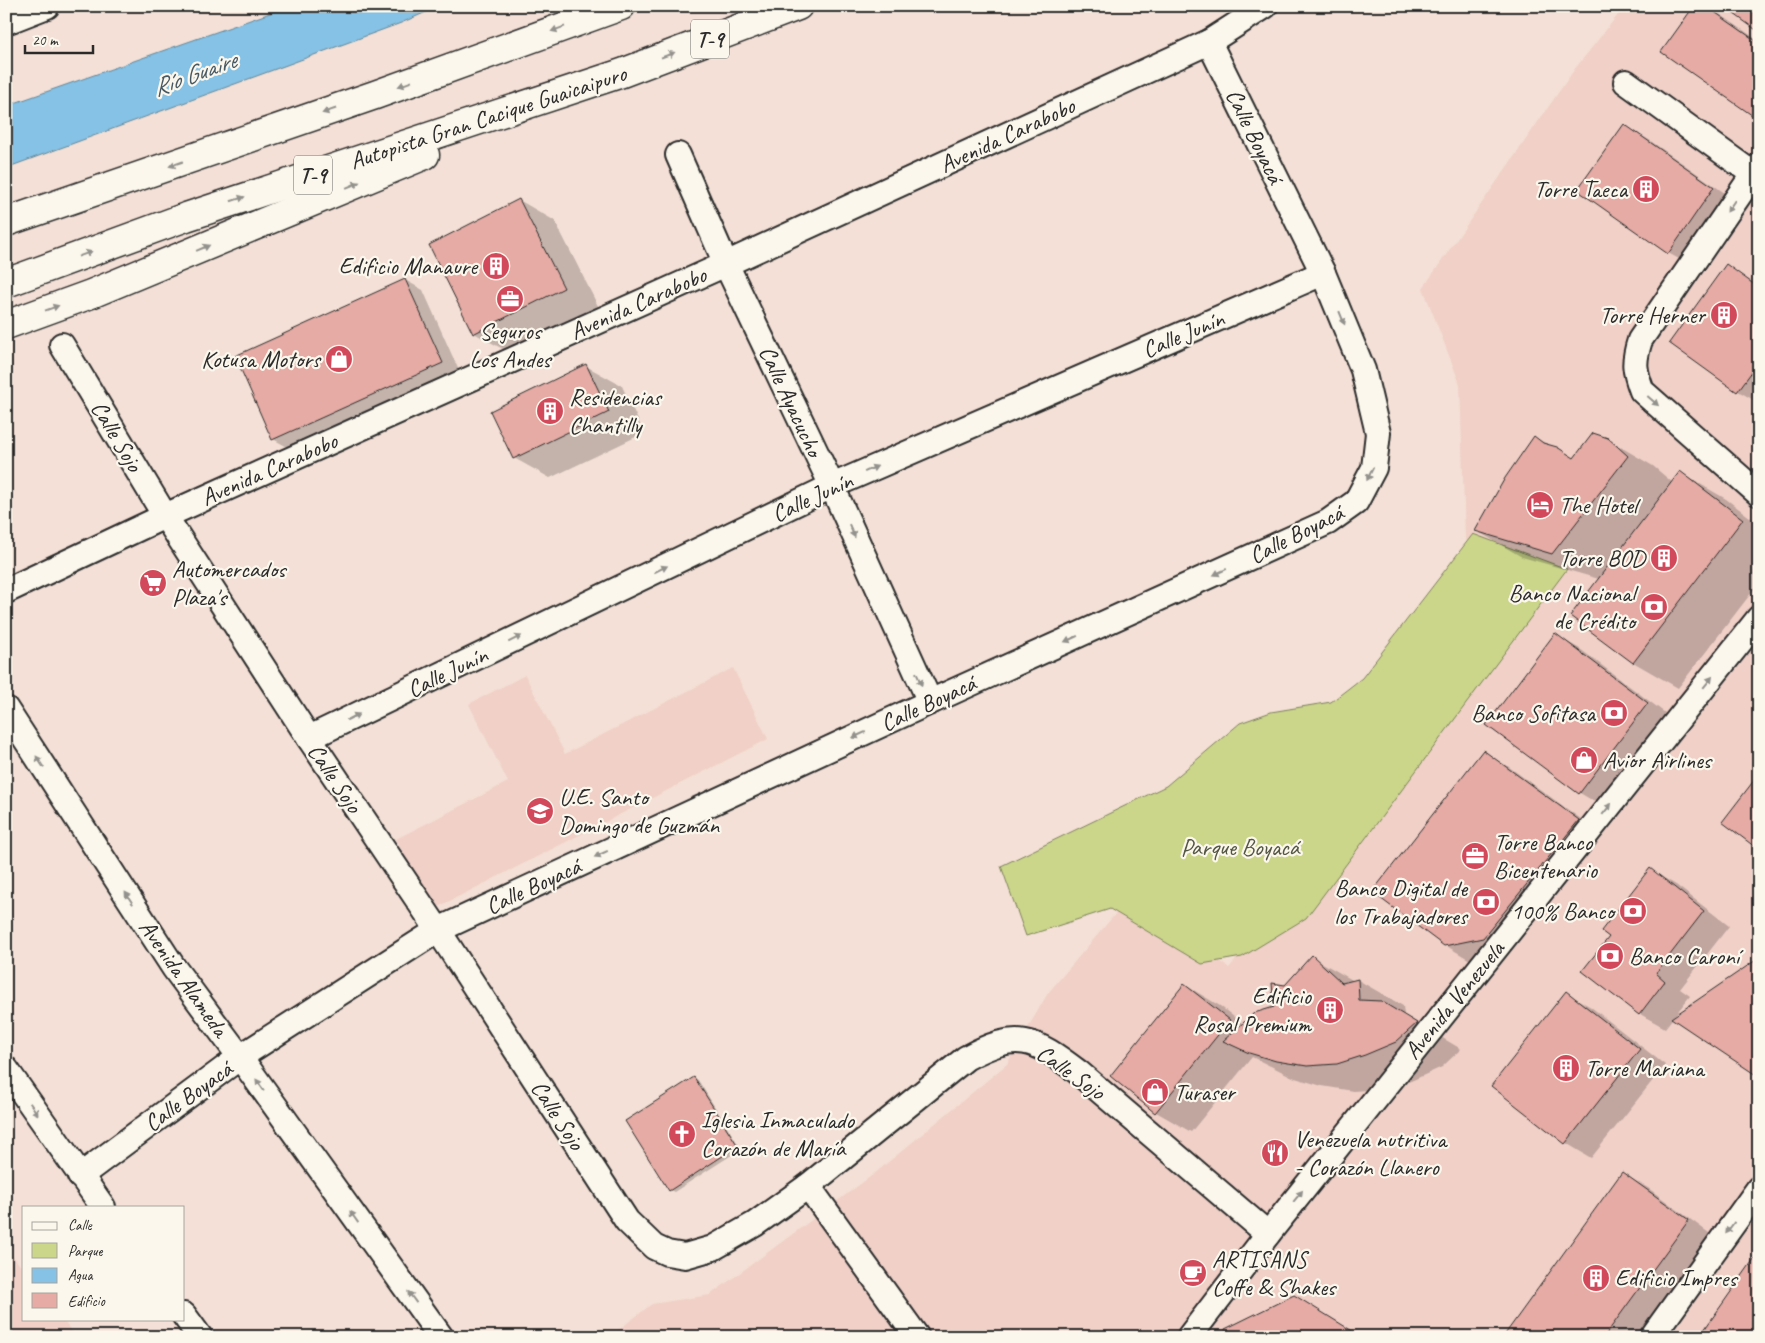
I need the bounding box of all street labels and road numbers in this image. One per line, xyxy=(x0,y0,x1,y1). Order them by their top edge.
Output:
road number: T-9 xyxy=(691,19,729,58)
street label: Autopista Gran Cacique Guaicaipuro xyxy=(346,58,631,176)
street label: Calle Boyacá xyxy=(1219,84,1292,191)
street label: Avenida Carabobo xyxy=(935,90,1081,179)
road number: T-9 xyxy=(294,156,332,194)
street label: Avenida Carabobo xyxy=(565,259,712,346)
street label: Calle Junín xyxy=(1138,303,1229,365)
street label: Calle Ayacucho xyxy=(752,341,831,463)
street label: Calle Sojo xyxy=(84,395,150,478)
street label: Avenida Carabobo xyxy=(196,425,343,512)
street label: Calle Junín xyxy=(767,465,858,529)
street label: Calle Boyacá xyxy=(1244,496,1350,571)
street label: Calle Junín xyxy=(402,639,493,704)
street label: Calle Boyacá xyxy=(875,667,983,738)
street label: Calle Sojo xyxy=(301,738,370,820)
street label: Calle Boyacá xyxy=(480,850,588,921)
street label: Avenida Alameda xyxy=(133,914,237,1044)
street label: Avenida Venezuela xyxy=(1397,934,1512,1065)
street label: Calle Sojo xyxy=(1031,1038,1112,1107)
street label: Calle Boyacá xyxy=(138,1052,240,1138)
street label: Calle Sojo xyxy=(524,1075,592,1157)

